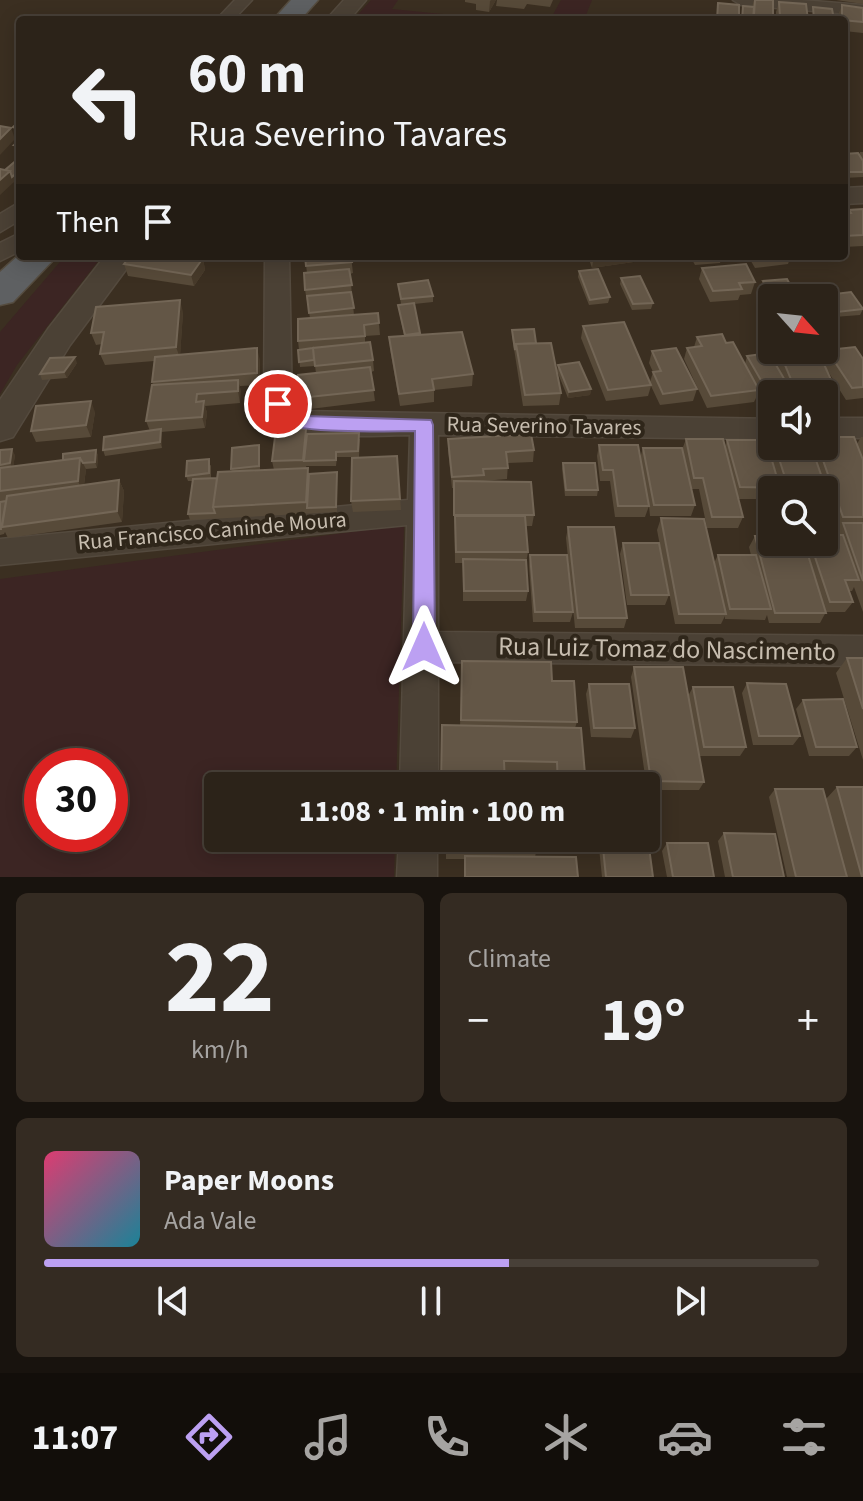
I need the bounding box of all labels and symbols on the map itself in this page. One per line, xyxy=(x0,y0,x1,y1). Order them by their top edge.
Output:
north arrow xyxy=(758,284,838,364)
pin xyxy=(244,370,312,438)
street label: Rua Severino Tavares xyxy=(446,408,642,444)
street label: Rua Francisco Caninde Moura xyxy=(76,503,348,559)
position arrow xyxy=(382,605,466,689)
street label: Rua Luiz Tomaz do Nascimento xyxy=(498,628,836,670)
speed limit sign: 30 xyxy=(24,748,128,852)

